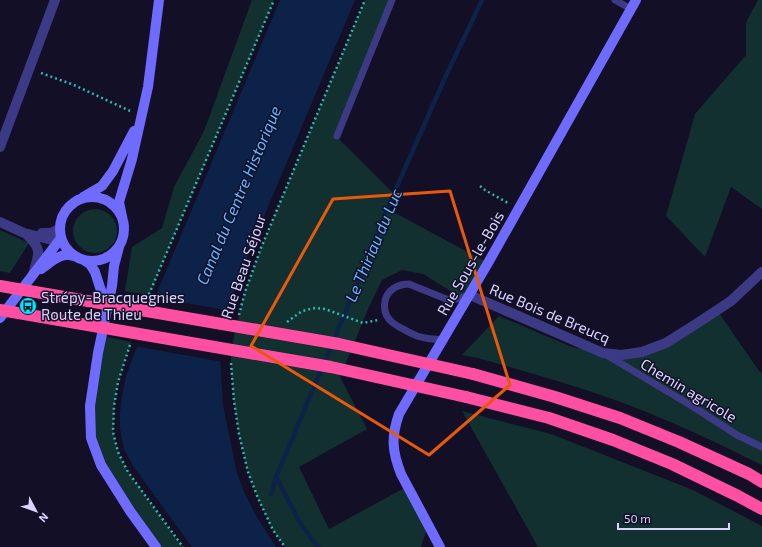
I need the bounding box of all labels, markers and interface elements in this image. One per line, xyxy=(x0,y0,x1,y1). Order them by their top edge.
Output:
water label: Canal du Centre Historique xyxy=(192,102,284,287)
water label: Le Thiriau du Luc xyxy=(341,185,405,304)
street label: Rue Sous-le-Bois xyxy=(433,208,507,318)
street label: Rue Beau Séjour xyxy=(217,211,270,321)
street label: Rue Bois de Breucq xyxy=(487,279,613,347)
place label: Strépy-Bracquegnies Route de Thieu xyxy=(41,288,185,323)
bus stop icon: Strépy-Bracquegnies Route de Thieu xyxy=(18,296,38,316)
street label: Chemin agricole xyxy=(638,354,740,426)
north arrow xyxy=(16,491,56,531)
scale bar xyxy=(618,505,729,531)
text: N xyxy=(36,511,51,525)
text: 50 m xyxy=(624,511,651,525)

